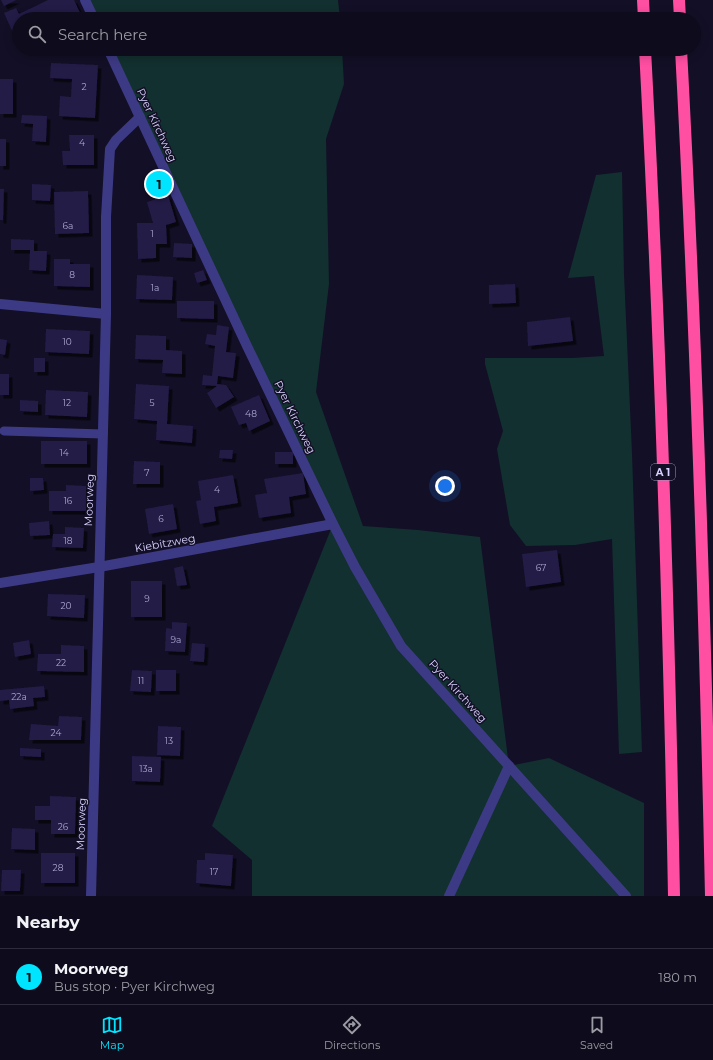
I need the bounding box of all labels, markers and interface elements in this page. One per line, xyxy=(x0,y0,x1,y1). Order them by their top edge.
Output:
search box xyxy=(12,12,701,56)
icon: search xyxy=(26,23,48,45)
text: Search here xyxy=(58,25,147,44)
house number: 2 xyxy=(81,81,87,92)
street label: Pyer Kirchweg xyxy=(134,86,180,164)
house number: 4 xyxy=(79,137,85,148)
pin: 1 xyxy=(146,169,172,199)
house number: 6a xyxy=(63,220,73,231)
house number: 1 xyxy=(150,228,154,239)
house number: 8 xyxy=(69,269,75,280)
house number: 1a xyxy=(151,282,159,293)
house number: 10 xyxy=(62,336,72,347)
street label: Pyer Kirchweg xyxy=(271,378,319,456)
house number: 12 xyxy=(63,397,71,408)
house number: 5 xyxy=(149,397,155,408)
house number: 48 xyxy=(245,408,257,419)
house number: 14 xyxy=(59,447,69,458)
road number: A 1 xyxy=(651,464,675,480)
house number: 7 xyxy=(144,467,150,478)
street label: Moorweg xyxy=(81,473,97,527)
your location xyxy=(435,476,455,496)
house number: 4 xyxy=(214,484,220,495)
house number: 16 xyxy=(64,495,73,506)
house number: 6 xyxy=(158,513,164,524)
street label: Kiebitzweg xyxy=(134,531,196,555)
house number: 18 xyxy=(64,535,73,546)
house number: 67 xyxy=(536,562,546,573)
house number: 9 xyxy=(144,593,150,604)
house number: 20 xyxy=(60,600,72,611)
house number: 9a xyxy=(171,634,181,645)
house number: 22 xyxy=(56,657,66,668)
street label: Pyer Kirchweg xyxy=(426,657,490,725)
house number: 11 xyxy=(138,675,144,686)
house number: 22a xyxy=(11,691,27,702)
house number: 24 xyxy=(51,727,61,738)
house number: 13 xyxy=(165,735,173,746)
house number: 13a xyxy=(139,763,153,774)
street label: Moorweg xyxy=(73,797,89,851)
house number: 26 xyxy=(58,821,69,832)
house number: 28 xyxy=(53,862,64,873)
house number: 17 xyxy=(210,866,218,877)
text: Nearby xyxy=(16,912,80,932)
text: Moorweg xyxy=(54,959,128,978)
text: 1 xyxy=(26,969,32,985)
text: 180 m xyxy=(658,969,697,985)
text: Bus stop · Pyer Kirchweg xyxy=(54,978,215,994)
tab: Map xyxy=(100,1014,124,1052)
tab: Directions xyxy=(324,1014,380,1052)
tab: Saved xyxy=(580,1014,613,1052)

